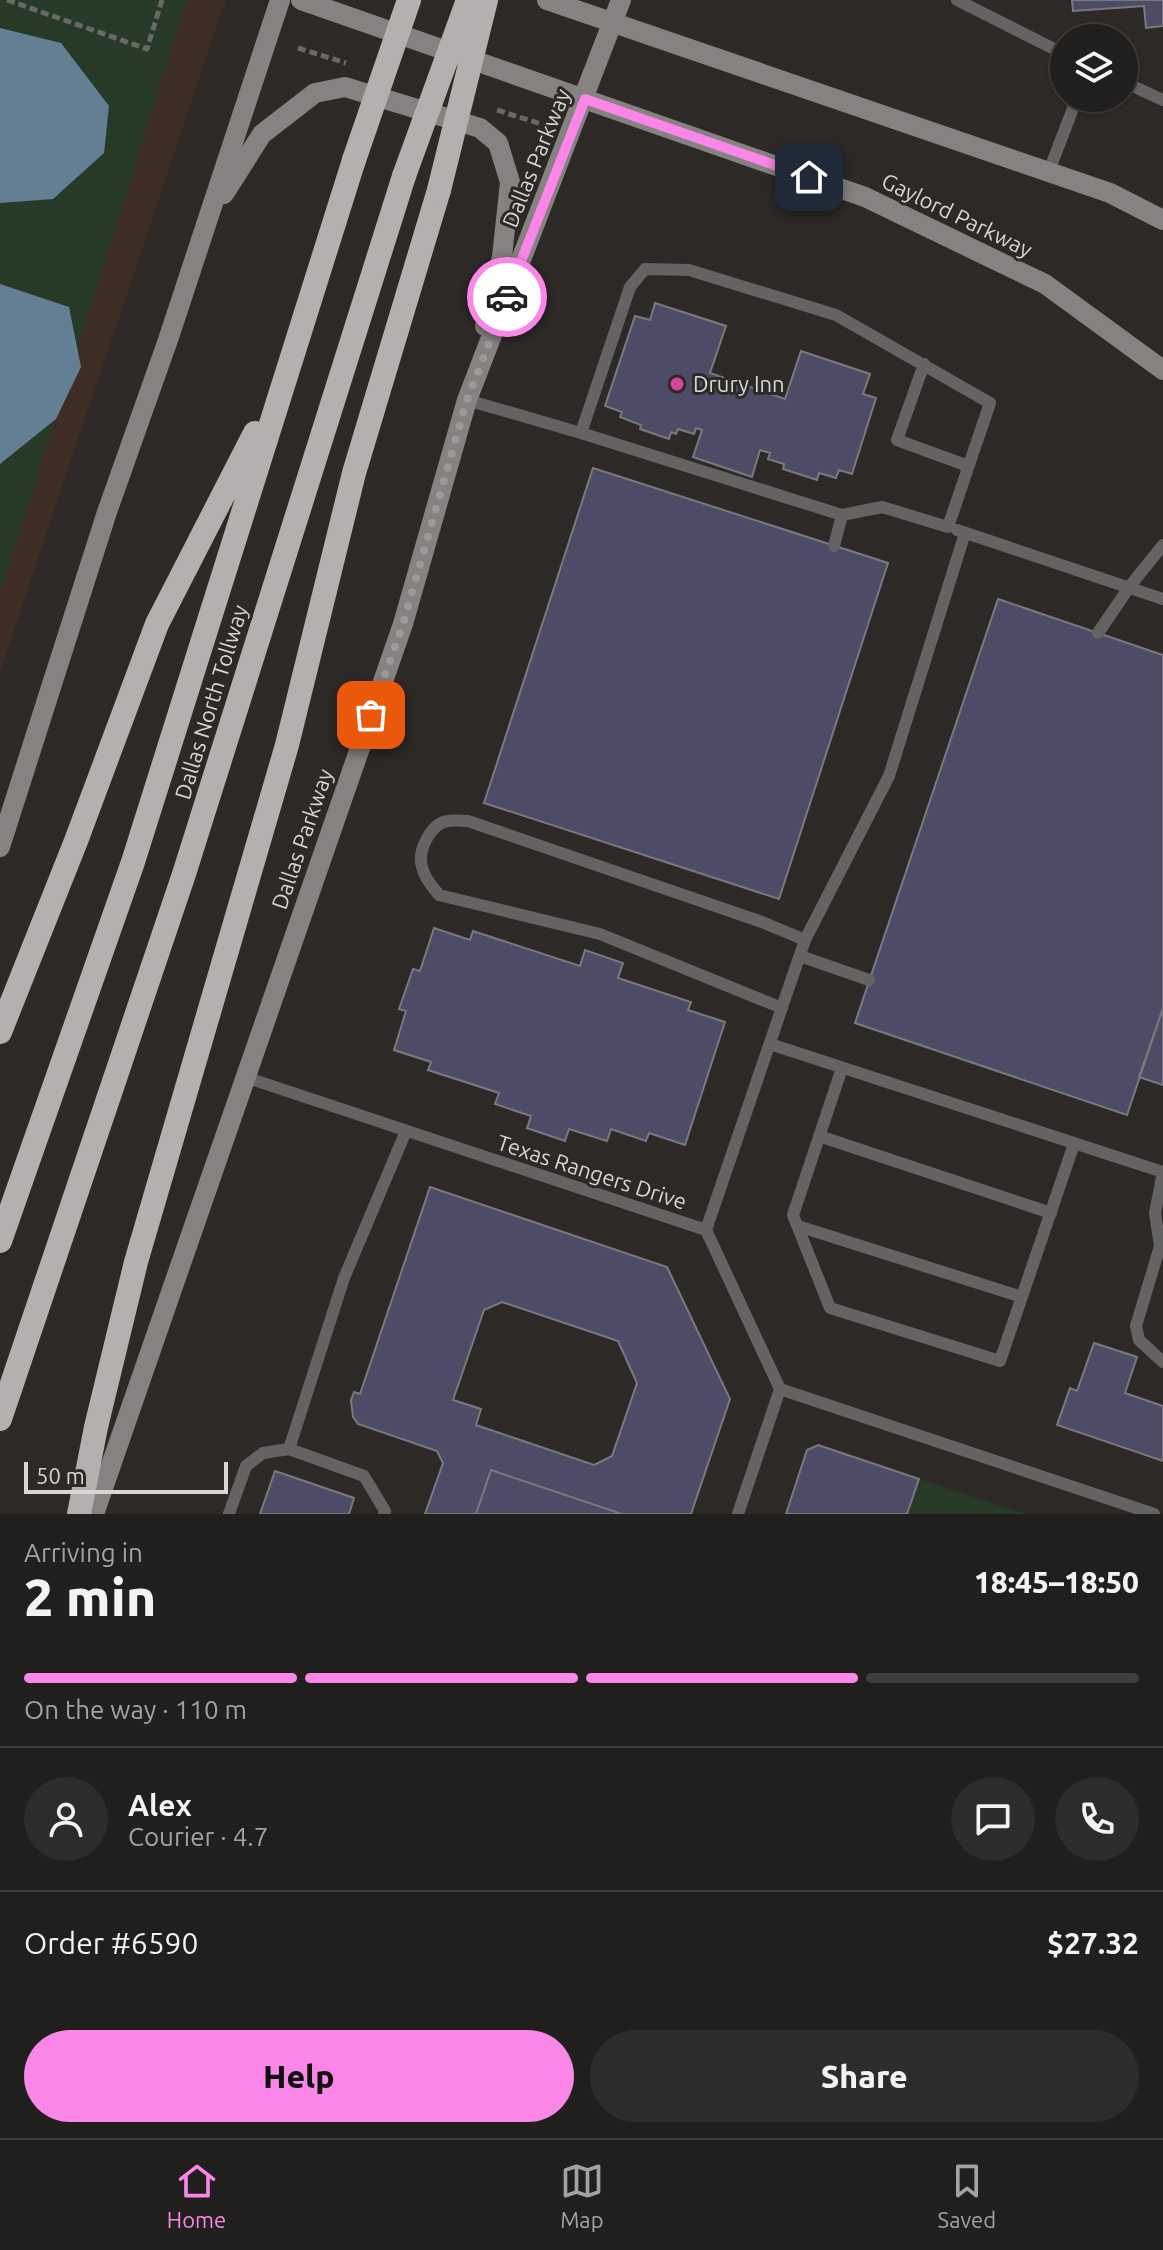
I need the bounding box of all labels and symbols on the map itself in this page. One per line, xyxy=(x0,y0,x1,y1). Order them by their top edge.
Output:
street label: Dallas Parkway xyxy=(496,85,575,231)
pin xyxy=(775,143,843,211)
street label: Gaylord Parkway xyxy=(878,167,1037,262)
courier xyxy=(467,257,547,337)
place label: Drury Inn xyxy=(693,371,785,396)
marker: Drury Inn xyxy=(668,375,686,393)
street label: Dallas North Tollway xyxy=(169,601,252,802)
pin xyxy=(337,681,405,749)
street label: Dallas Parkway xyxy=(266,765,337,912)
street label: Texas Rangers Drive xyxy=(494,1129,690,1214)
scale bar xyxy=(24,1458,228,1494)

